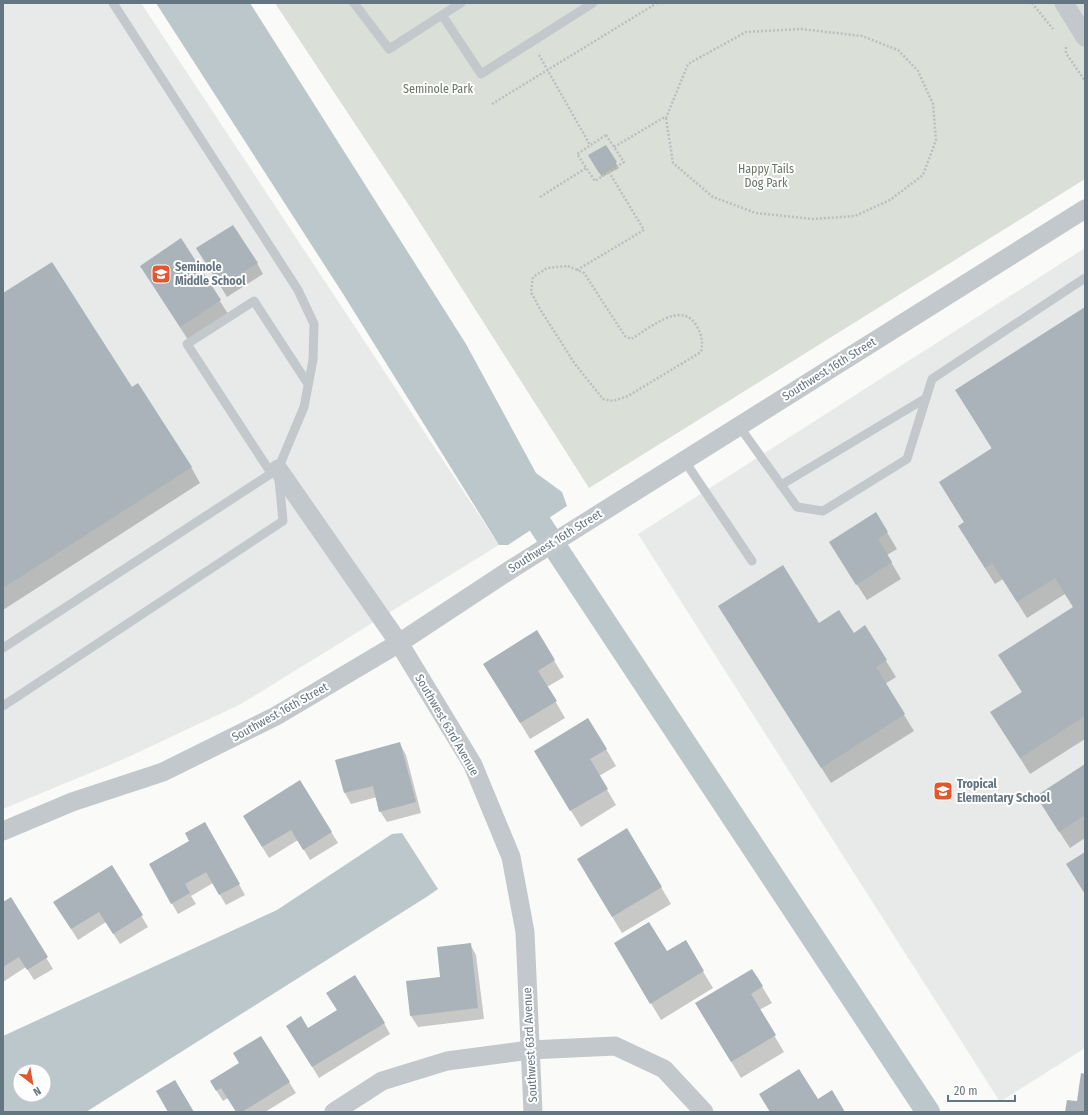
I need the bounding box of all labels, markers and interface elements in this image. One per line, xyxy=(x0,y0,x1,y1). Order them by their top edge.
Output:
park label: Seminole Park xyxy=(403,82,473,96)
park label: Happy Tails Dog Park xyxy=(738,162,794,190)
place label: Seminole Middle School xyxy=(175,260,246,288)
school or university icon: Seminole Middle School xyxy=(150,263,172,285)
street label: Southwest 16th Street xyxy=(780,335,878,403)
street label: Southwest 16th Street xyxy=(506,507,604,575)
street label: Southwest 63rd Avenue xyxy=(412,672,482,778)
street label: Southwest 16th Street xyxy=(230,680,331,744)
place label: Tropical Elementary School xyxy=(957,777,1051,805)
school or university icon: Tropical Elementary School xyxy=(932,780,954,802)
street label: Southwest 63rd Avenue xyxy=(520,987,540,1103)
north arrow xyxy=(12,1063,52,1103)
scale bar xyxy=(948,1077,1015,1103)
text: N xyxy=(31,1084,43,1098)
text: 20 m xyxy=(954,1084,978,1098)

